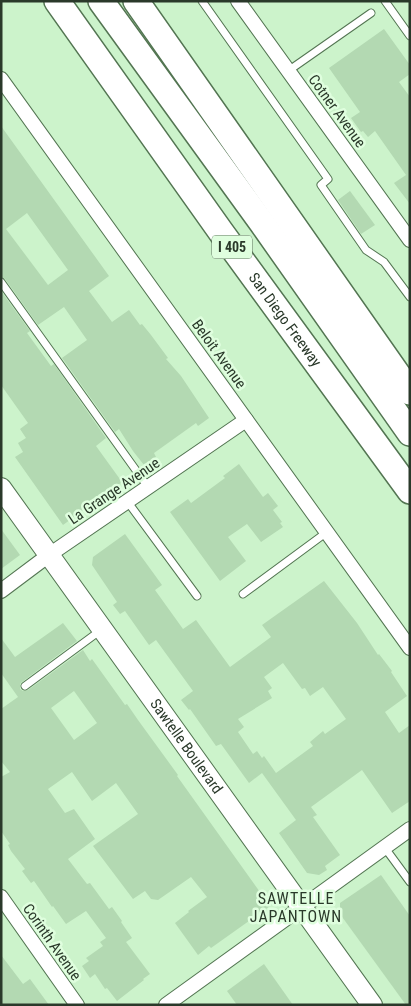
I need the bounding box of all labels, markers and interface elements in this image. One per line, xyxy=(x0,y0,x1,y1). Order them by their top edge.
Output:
street label: Cotner Avenue xyxy=(304,71,370,151)
road number: I 405 xyxy=(212,236,252,258)
street label: San Diego Freeway xyxy=(245,269,325,370)
street label: Beloit Avenue xyxy=(188,316,250,392)
street label: La Grange Avenue xyxy=(65,454,163,528)
street label: Sawtelle Boulevard xyxy=(146,695,226,797)
district label: SAWTELLE JAPANTOWN xyxy=(250,889,342,926)
street label: Corinth Avenue xyxy=(19,900,85,984)

